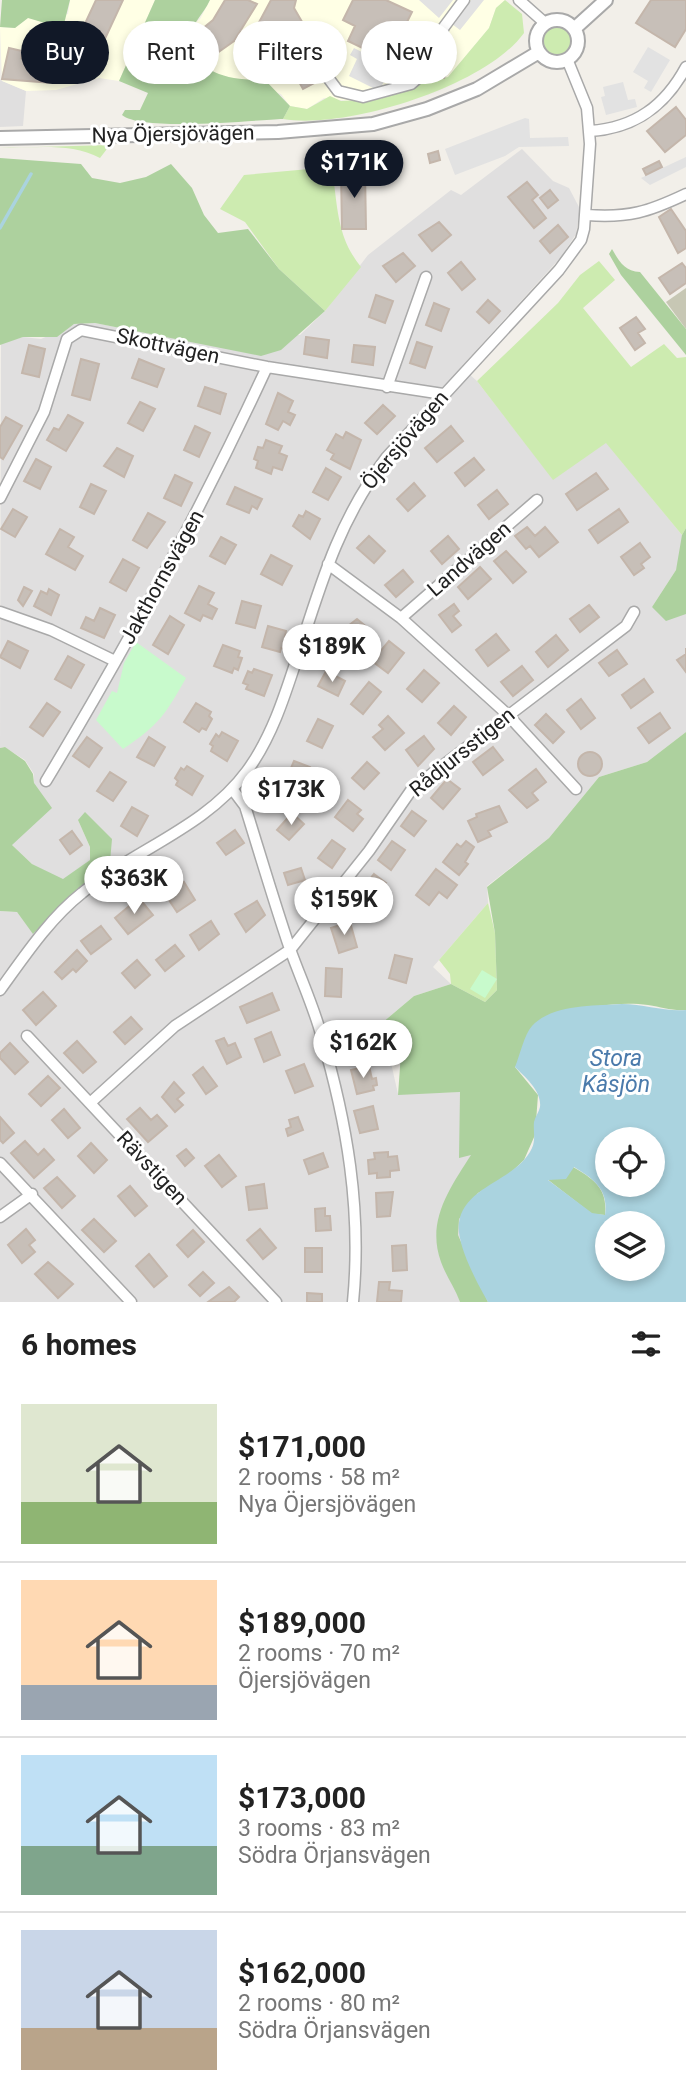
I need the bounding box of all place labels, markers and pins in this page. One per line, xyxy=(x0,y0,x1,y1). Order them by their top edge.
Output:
pin: $171K xyxy=(305,140,403,200)
pin: $189K xyxy=(283,624,381,684)
pin: $173K xyxy=(242,768,340,827)
pin: $363K xyxy=(85,856,183,916)
pin: $159K xyxy=(295,878,393,937)
pin: $162K xyxy=(314,1020,412,1080)

